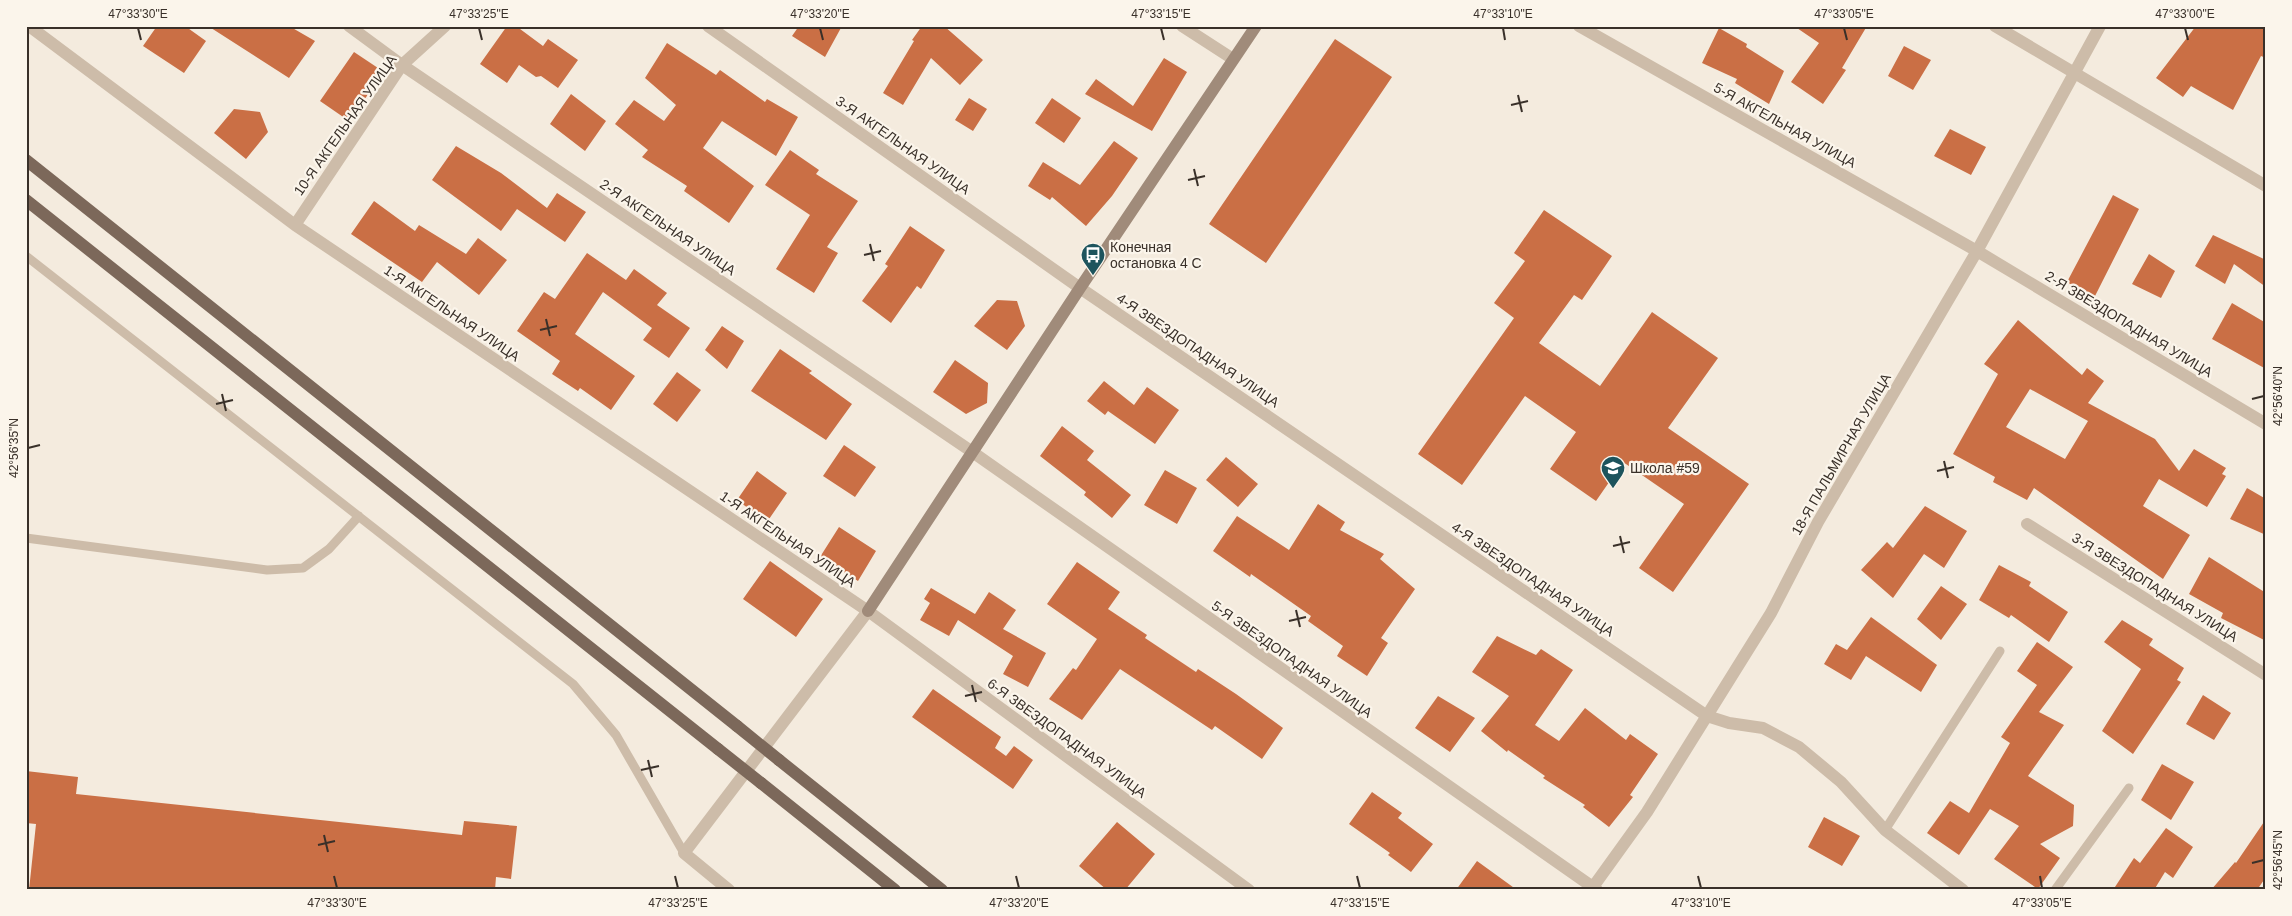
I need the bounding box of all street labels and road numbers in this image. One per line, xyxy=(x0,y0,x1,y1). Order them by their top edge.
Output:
street label: 10-Я АКГЕЛЬНАЯ УЛИЦА xyxy=(290,51,400,198)
street label: 5-Я АКГЕЛЬНАЯ УЛИЦА xyxy=(1711,79,1859,171)
street label: 3-Я АКГЕЛЬНАЯ УЛИЦА xyxy=(833,93,974,198)
street label: 2-Я АКГЕЛЬНАЯ УЛИЦА xyxy=(597,176,739,279)
street label: 1-Я АКГЕЛЬНАЯ УЛИЦА xyxy=(381,262,523,365)
street label: 2-Я ЗВЕЗДОПАДНАЯ УЛИЦА xyxy=(2042,268,2216,381)
street label: 4-Я ЗВЕЗДОПАДНАЯ УЛИЦА xyxy=(1114,290,1283,411)
street label: 18-Я ПАЛЬМИРНАЯ УЛИЦА xyxy=(1788,370,1894,538)
street label: 1-Я АКГЕЛЬНАЯ УЛИЦА xyxy=(717,488,859,591)
street label: 4-Я ЗВЕЗДОПАДНАЯ УЛИЦА xyxy=(1449,519,1618,640)
street label: 3-Я ЗВЕЗДОПАДНАЯ УЛИЦА xyxy=(2069,529,2241,645)
street label: 5-Я ЗВЕЗДОПАДНАЯ УЛИЦА xyxy=(1209,597,1376,721)
street label: 6-Я ЗВЕЗДОПАДНАЯ УЛИЦА xyxy=(985,675,1150,801)

